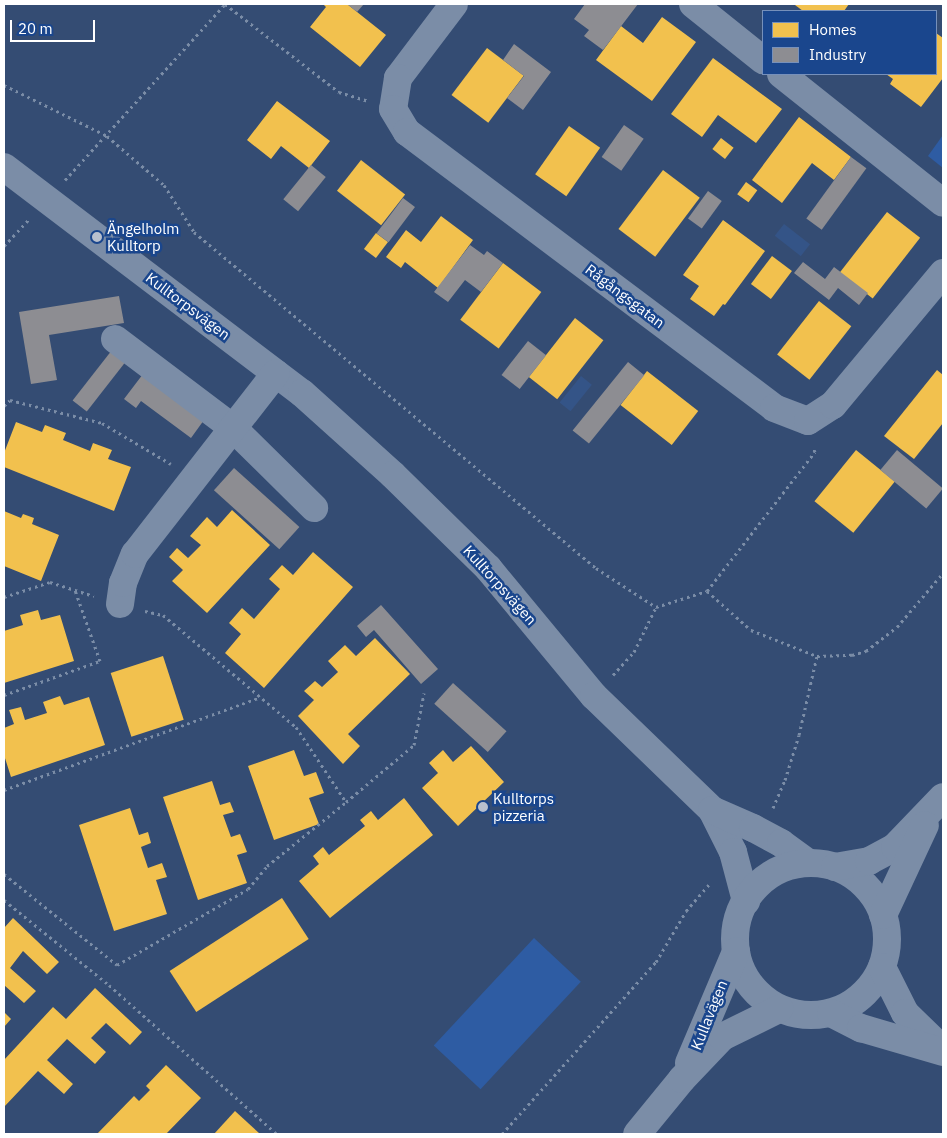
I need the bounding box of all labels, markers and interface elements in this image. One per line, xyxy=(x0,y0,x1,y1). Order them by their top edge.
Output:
scale bar xyxy=(12,10,98,42)
legend xyxy=(762,10,937,75)
text: 20 m xyxy=(18,19,53,38)
text: Homes xyxy=(809,20,857,39)
text: Industry xyxy=(809,45,866,64)
place label: Ängelholm Kulltorp xyxy=(107,219,179,254)
marker: Ängelholm Kulltorp xyxy=(91,231,103,243)
street label: Rågångsgatan xyxy=(582,260,668,332)
street label: Kulltorpsvägen xyxy=(142,269,234,343)
street label: Kulltorpsvägen xyxy=(460,542,540,628)
place label: Kulltorps pizzeria xyxy=(493,789,554,824)
marker: Kulltorps pizzeria xyxy=(477,801,489,813)
street label: Kullavägen xyxy=(687,977,731,1053)

